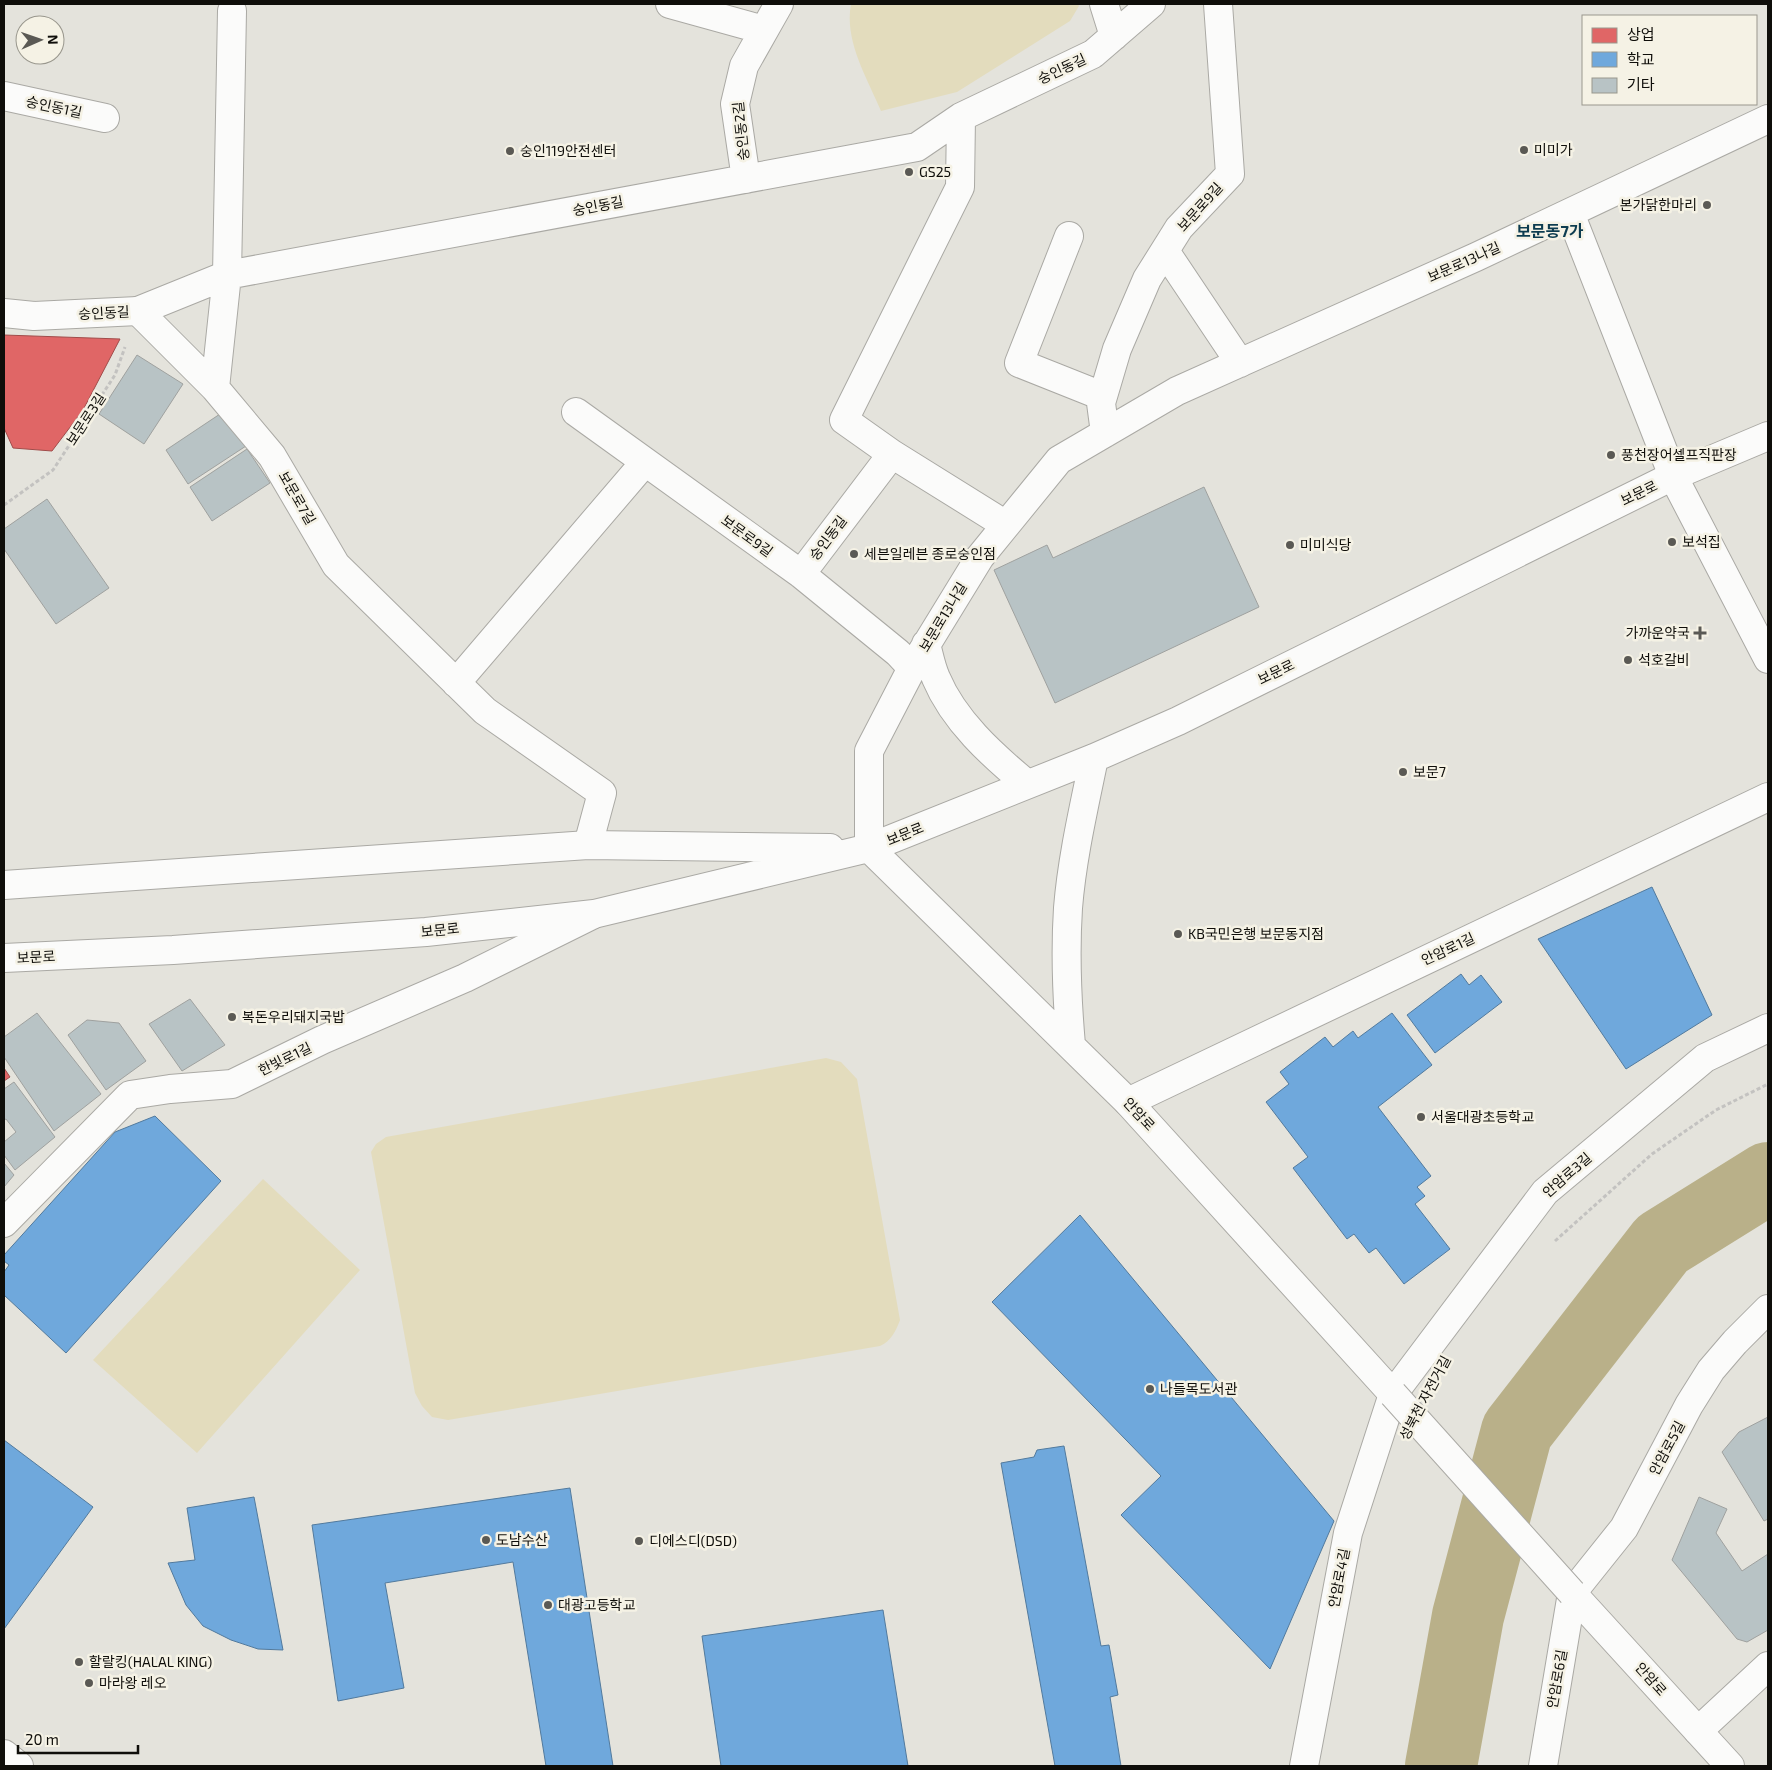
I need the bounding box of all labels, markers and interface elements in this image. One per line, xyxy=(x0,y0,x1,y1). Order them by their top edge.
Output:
north arrow xyxy=(15,15,65,65)
legend xyxy=(1582,15,1757,105)
text: 상업 xyxy=(1627,25,1655,43)
text: N xyxy=(45,34,62,45)
street label: 숭인동길 xyxy=(1035,50,1089,87)
text: 학교 xyxy=(1627,50,1655,68)
text: 기타 xyxy=(1627,75,1655,93)
street label: 숭인동1길 xyxy=(24,92,84,121)
street label: 숭인동2길 xyxy=(729,101,752,161)
place label: 미미가 xyxy=(1534,141,1573,158)
place label: 숭인119안전센터 xyxy=(520,142,616,159)
marker: 미미가 xyxy=(1518,144,1530,156)
marker: 숭인119안전센터 xyxy=(504,145,516,157)
place label: GS25 xyxy=(919,163,951,180)
marker: GS25 xyxy=(903,166,915,178)
street label: 보문로9길 xyxy=(1173,179,1226,234)
street label: 숭인동길 xyxy=(571,192,625,219)
place label: 본가닭한마리 xyxy=(1620,196,1697,213)
marker: 본가닭한마리 xyxy=(1701,199,1713,211)
district label: 보문동7가 xyxy=(1516,221,1584,240)
street label: 보문로13나길 xyxy=(1425,238,1503,285)
street label: 숭인동길 xyxy=(78,303,130,322)
street label: 보문로3길 xyxy=(62,389,109,448)
place label: 풍천장어셀프직판장 xyxy=(1621,446,1737,463)
marker: 풍천장어셀프직판장 xyxy=(1605,449,1617,461)
street label: 보문로7길 xyxy=(275,468,319,527)
street label: 보문로 xyxy=(1618,476,1660,509)
street label: 보문로9길 xyxy=(718,511,776,560)
street label: 숭인동길 xyxy=(805,512,850,563)
place label: 보석집 xyxy=(1682,533,1721,550)
place label: 미미식당 xyxy=(1300,536,1352,553)
marker: 보석집 xyxy=(1666,536,1678,548)
marker: 미미식당 xyxy=(1284,539,1296,551)
place label: 세븐일레븐 종로숭인점 xyxy=(864,545,996,562)
marker: 세븐일레븐 종로숭인점 xyxy=(848,548,860,560)
street label: 보문로13나길 xyxy=(915,579,970,654)
place label: 가까운약국 xyxy=(1626,624,1690,641)
marker: 가까운약국 xyxy=(1694,627,1706,639)
place label: 석호갈비 xyxy=(1638,651,1690,668)
marker: 석호갈비 xyxy=(1622,654,1634,666)
street label: 보문로 xyxy=(1255,655,1297,688)
place label: 보문7 xyxy=(1413,763,1446,780)
marker: 보문7 xyxy=(1397,766,1409,778)
street label: 보문로 xyxy=(884,818,926,849)
street label: 보문로 xyxy=(420,919,460,940)
place label: KB국민은행 보문동지점 xyxy=(1188,925,1324,942)
marker: KB국민은행 보문동지점 xyxy=(1172,928,1184,940)
street label: 안암로1길 xyxy=(1418,929,1477,968)
street label: 보문로 xyxy=(16,947,56,966)
place label: 복돈우리돼지국밥 xyxy=(242,1008,345,1025)
marker: 복돈우리돼지국밥 xyxy=(226,1011,238,1023)
street label: 한빛로1길 xyxy=(255,1038,314,1079)
street label: 안암로 xyxy=(1120,1094,1159,1134)
place label: 서울대광초등학교 xyxy=(1431,1108,1534,1125)
marker: 서울대광초등학교 xyxy=(1415,1111,1427,1123)
street label: 안암로3길 xyxy=(1539,1149,1595,1200)
street label: 성북천 자전거길 xyxy=(1395,1353,1454,1443)
place label: 나들목도서관 xyxy=(1160,1380,1237,1397)
marker: 나들목도서관 xyxy=(1144,1383,1156,1395)
street label: 안암로5길 xyxy=(1645,1418,1688,1478)
place label: 도남수산 xyxy=(496,1531,548,1548)
place label: 디에스디(DSD) xyxy=(649,1532,737,1549)
marker: 도남수산 xyxy=(480,1534,492,1546)
marker: 디에스디(DSD) xyxy=(633,1535,645,1547)
street label: 안암로4길 xyxy=(1324,1547,1353,1609)
place label: 대광고등학교 xyxy=(558,1596,635,1613)
marker: 대광고등학교 xyxy=(542,1599,554,1611)
street label: 안암로6길 xyxy=(1543,1648,1570,1710)
place label: 할랄킹(HALAL KING) xyxy=(89,1653,212,1670)
marker: 할랄킹(HALAL KING) xyxy=(73,1656,85,1668)
street label: 안암로 xyxy=(1632,1659,1671,1699)
place label: 마라왕 레오 xyxy=(99,1674,167,1691)
marker: 마라왕 레오 xyxy=(83,1677,95,1689)
scale bar xyxy=(18,1722,138,1754)
text: 20 m xyxy=(25,1730,59,1748)

